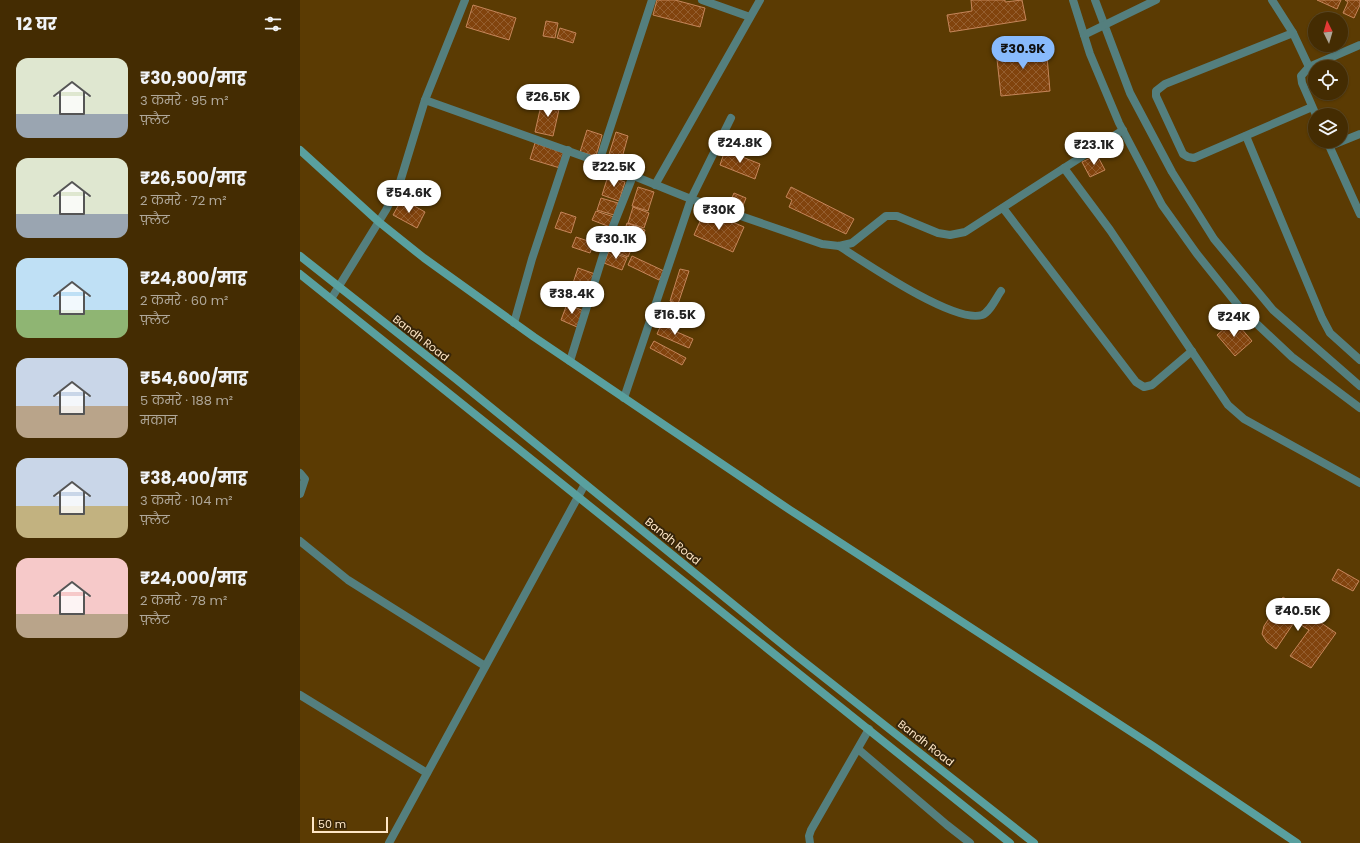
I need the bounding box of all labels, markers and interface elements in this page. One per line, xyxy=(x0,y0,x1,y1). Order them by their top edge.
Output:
text: 12 घर xyxy=(16,12,57,36)
north arrow xyxy=(1308,12,1348,52)
map controls xyxy=(1308,12,1348,148)
icon: filters xyxy=(262,13,284,35)
pin: ₹30.9K xyxy=(990,36,1056,70)
text: ₹30.9K xyxy=(1001,39,1045,58)
button: locate xyxy=(1308,60,1348,100)
text: ₹30,900/माह xyxy=(140,66,246,90)
icon: home xyxy=(48,74,96,122)
pin: ₹26.5K xyxy=(515,84,581,118)
text: ₹26.5K xyxy=(526,87,570,106)
text: 3 कमरे · 95 m² xyxy=(140,91,228,110)
button: layers xyxy=(1308,108,1348,148)
text: फ़्लैट xyxy=(140,111,170,130)
pin: ₹24.8K xyxy=(707,130,773,164)
pin: ₹23.1K xyxy=(1061,132,1127,166)
text: ₹24.8K xyxy=(717,133,763,152)
text: ₹23.1K xyxy=(1074,135,1114,154)
pin: ₹22.5K xyxy=(581,154,647,188)
text: ₹22.5K xyxy=(592,157,636,176)
text: ₹26,500/माह xyxy=(140,166,246,190)
icon: home xyxy=(48,174,96,222)
pin: ₹54.6K xyxy=(376,180,442,214)
text: ₹54.6K xyxy=(386,183,432,202)
text: 2 कमरे · 72 m² xyxy=(140,191,226,210)
pin: ₹30K xyxy=(695,197,743,231)
text: ₹30K xyxy=(702,200,736,219)
text: फ़्लैट xyxy=(140,211,170,230)
pin: ₹30.1K xyxy=(583,226,649,260)
text: ₹30.1K xyxy=(595,229,637,248)
text: ₹24,800/माह xyxy=(140,266,247,290)
icon: home xyxy=(48,274,96,322)
pin: ₹38.4K xyxy=(539,281,605,315)
text: ₹38.4K xyxy=(549,284,595,303)
text: 2 कमरे · 60 m² xyxy=(140,291,228,310)
pin: ₹16.5K xyxy=(642,302,708,336)
pin: ₹24K xyxy=(1210,304,1258,338)
text: ₹16.5K xyxy=(654,305,696,324)
text: ₹24K xyxy=(1217,307,1251,326)
text: फ़्लैट xyxy=(140,311,170,330)
street label: Bandh Road xyxy=(390,311,452,365)
text: ₹54,600/माह xyxy=(140,366,248,390)
icon: home xyxy=(48,374,96,422)
text: 5 कमरे · 188 m² xyxy=(140,391,233,410)
text: मकान xyxy=(140,411,177,430)
text: ₹38,400/माह xyxy=(140,466,247,490)
icon: home xyxy=(48,474,96,522)
text: 3 कमरे · 104 m² xyxy=(140,491,233,510)
text: फ़्लैट xyxy=(140,511,170,530)
street label: Bandh Road xyxy=(642,514,704,568)
text: ₹24,000/माह xyxy=(140,566,247,590)
icon: home xyxy=(48,574,96,622)
text: 2 कमरे · 78 m² xyxy=(140,591,227,610)
pin: ₹40.5K xyxy=(1265,598,1331,632)
text: ₹40.5K xyxy=(1275,601,1321,620)
text: फ़्लैट xyxy=(140,611,170,630)
street label: Bandh Road xyxy=(895,716,957,770)
scale bar xyxy=(312,815,388,834)
text: 50 m xyxy=(318,816,346,832)

